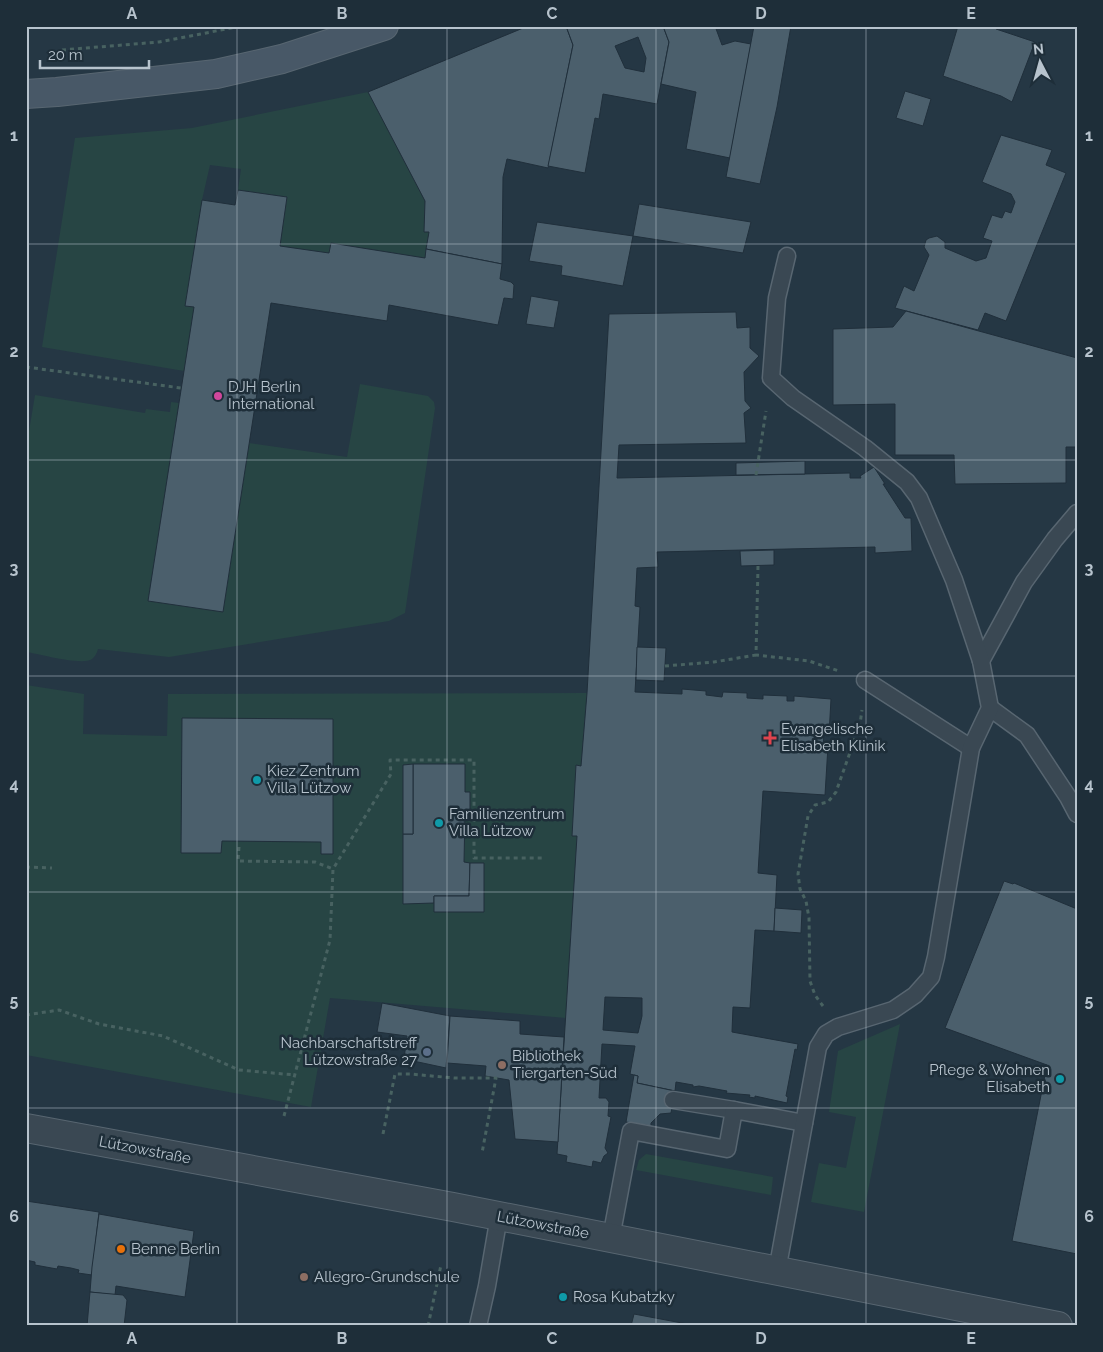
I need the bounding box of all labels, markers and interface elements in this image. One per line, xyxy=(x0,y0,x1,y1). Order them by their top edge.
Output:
text: A xyxy=(127,4,138,23)
text: B xyxy=(337,4,348,23)
text: C xyxy=(547,4,558,23)
text: D xyxy=(755,4,767,23)
text: E xyxy=(966,4,976,23)
scale bar xyxy=(40,38,149,70)
north arrow xyxy=(1016,38,1066,88)
text: N xyxy=(1032,41,1045,58)
text: 20 m xyxy=(48,46,83,64)
text: 1 xyxy=(10,126,18,145)
text: 1 xyxy=(1085,126,1093,145)
text: 2 xyxy=(9,342,19,361)
text: 2 xyxy=(1084,342,1094,361)
place label: DJH Berlin International xyxy=(228,378,315,413)
marker: DJH Berlin International xyxy=(212,390,224,402)
text: 3 xyxy=(10,559,19,578)
text: 3 xyxy=(1085,559,1094,578)
place label: Evangelische Elisabeth Klinik xyxy=(781,720,886,755)
marker: Evangelische Elisabeth Klinik xyxy=(763,731,777,745)
place label: Kiez Zentrum Villa Lützow xyxy=(267,762,359,797)
marker: Kiez Zentrum Villa Lützow xyxy=(251,774,263,786)
text: 4 xyxy=(9,775,19,794)
text: 4 xyxy=(1084,775,1094,794)
place label: Familienzentrum Villa Lützow xyxy=(449,805,565,840)
marker: Familienzentrum Villa Lützow xyxy=(433,817,445,829)
text: 5 xyxy=(10,991,19,1010)
text: 5 xyxy=(1085,991,1094,1010)
place label: Nachbarschaftstreff Lützowstraße 27 xyxy=(281,1034,417,1069)
marker: Nachbarschaftstreff Lützowstraße 27 xyxy=(421,1046,433,1058)
place label: Bibliothek Tiergarten-Süd xyxy=(512,1047,617,1082)
marker: Bibliothek Tiergarten-Süd xyxy=(496,1059,508,1071)
place label: Pflege & Wohnen Elisabeth xyxy=(929,1061,1050,1096)
marker: Pflege & Wohnen Elisabeth xyxy=(1054,1073,1066,1085)
street label: Lützowstraße xyxy=(97,1132,193,1168)
text: 6 xyxy=(9,1207,19,1226)
street label: Lützowstraße xyxy=(495,1207,591,1243)
text: 6 xyxy=(1084,1207,1094,1226)
place label: Benne Berlin xyxy=(131,1240,220,1258)
marker: Benne Berlin xyxy=(115,1243,127,1255)
place label: Allegro-Grundschule xyxy=(314,1268,460,1286)
marker: Allegro-Grundschule xyxy=(298,1271,310,1283)
place label: Rosa Kubatzky xyxy=(573,1288,675,1306)
marker: Rosa Kubatzky xyxy=(557,1291,569,1303)
text: A xyxy=(127,1329,138,1348)
text: B xyxy=(337,1329,348,1348)
text: C xyxy=(547,1329,558,1348)
text: D xyxy=(755,1329,767,1348)
text: E xyxy=(966,1329,976,1348)

